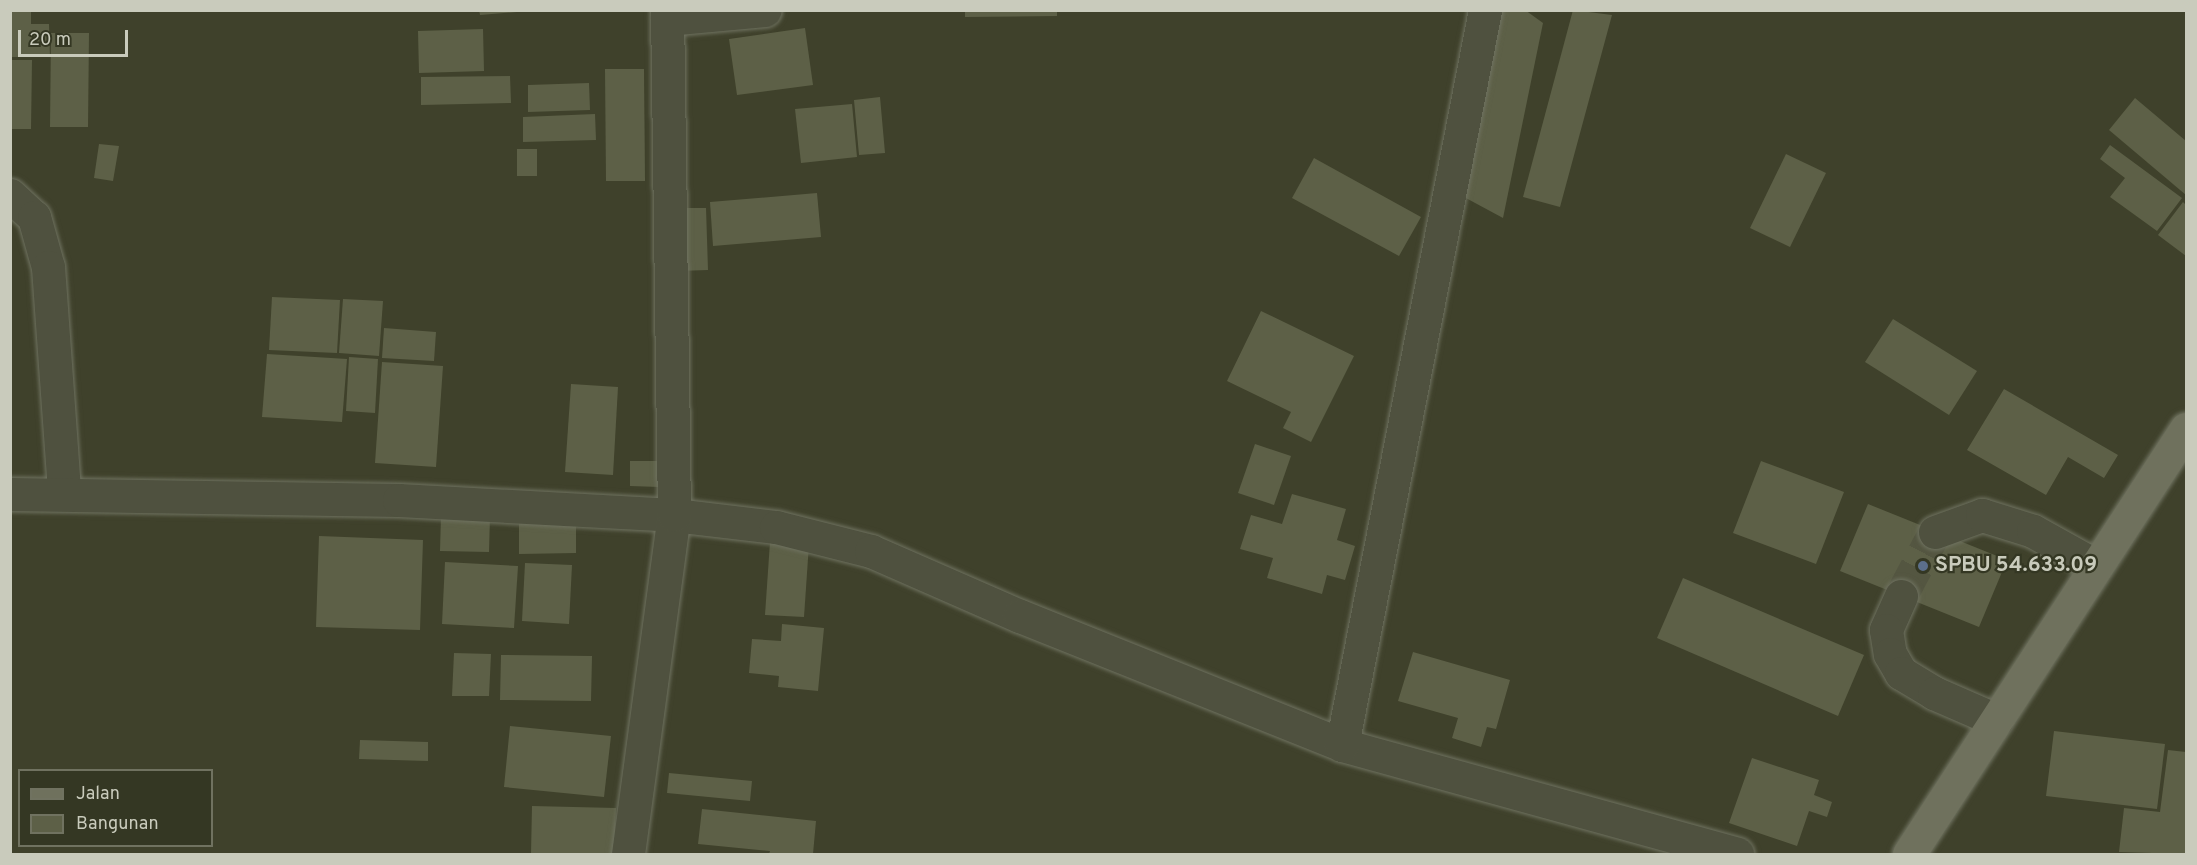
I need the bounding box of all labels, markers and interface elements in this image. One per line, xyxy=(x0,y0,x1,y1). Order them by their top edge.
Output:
scale bar xyxy=(21,18,130,56)
text: 20 m xyxy=(29,29,71,52)
place label: SPBU 54.633.09 xyxy=(1935,553,2097,579)
marker: SPBU 54.633.09 xyxy=(1916,559,1930,573)
legend xyxy=(18,769,213,847)
text: Jalan xyxy=(76,783,120,806)
text: Bangunan xyxy=(76,813,159,836)

